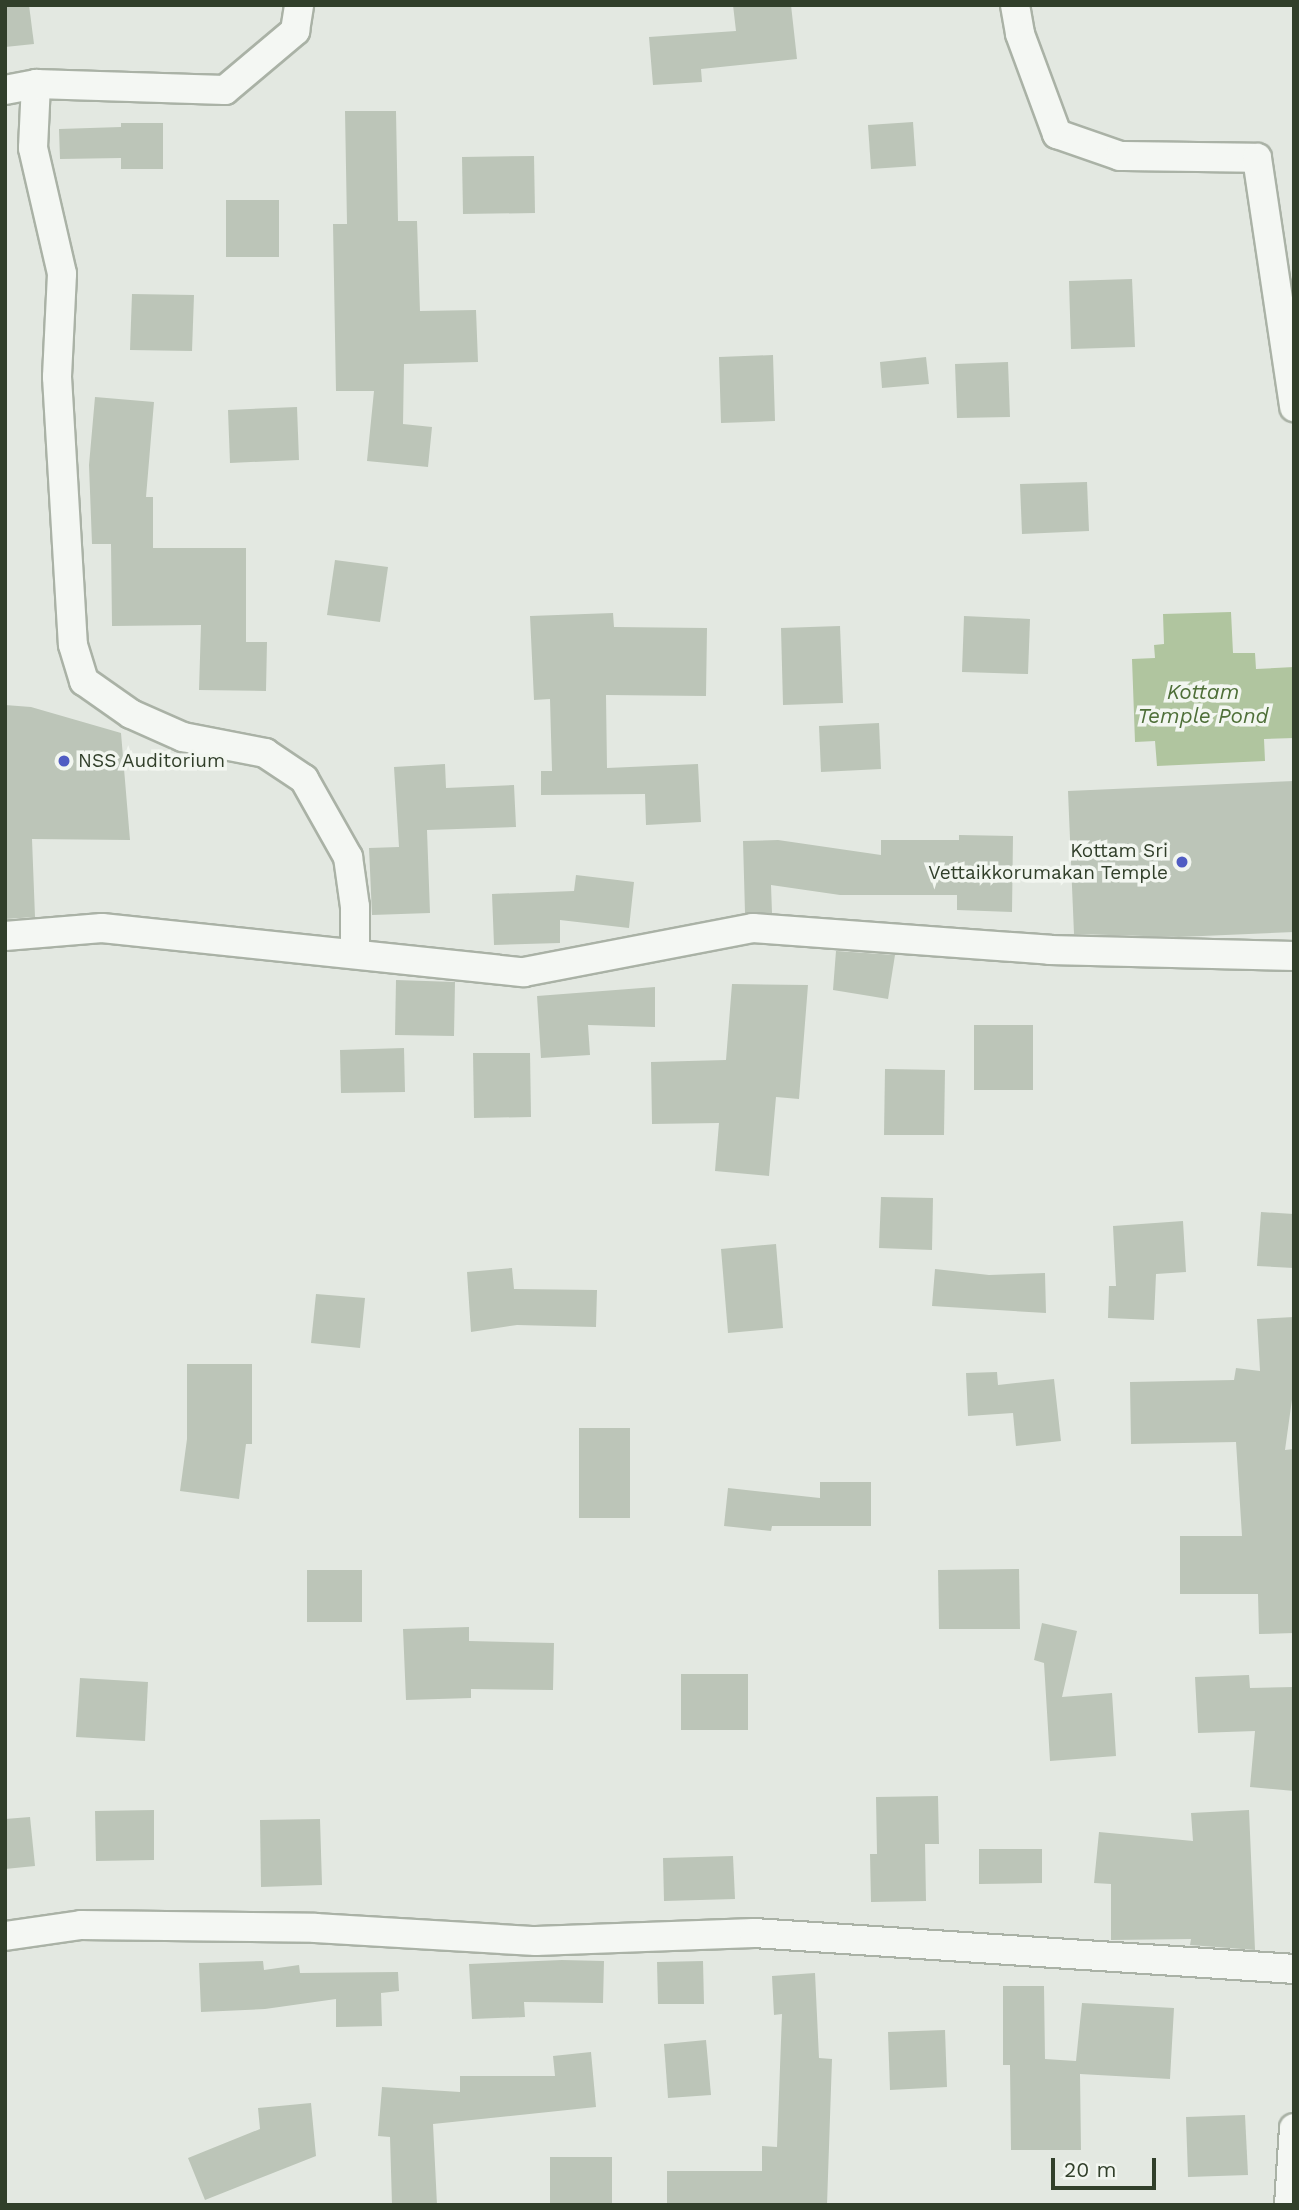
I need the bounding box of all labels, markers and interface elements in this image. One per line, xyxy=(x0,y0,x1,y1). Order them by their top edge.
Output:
water label: Kottam Temple Pond xyxy=(1138,679,1268,729)
place label: NSS Auditorium xyxy=(78,750,226,772)
marker: NSS Auditorium xyxy=(56,753,72,769)
place label: Kottam Sri Vettaikkorumakan Temple xyxy=(928,840,1168,884)
marker: Kottam Sri Vettaikkorumakan Temple xyxy=(1174,854,1190,870)
scale bar xyxy=(1054,2144,1159,2188)
text: 20 m xyxy=(1064,2157,1116,2182)

